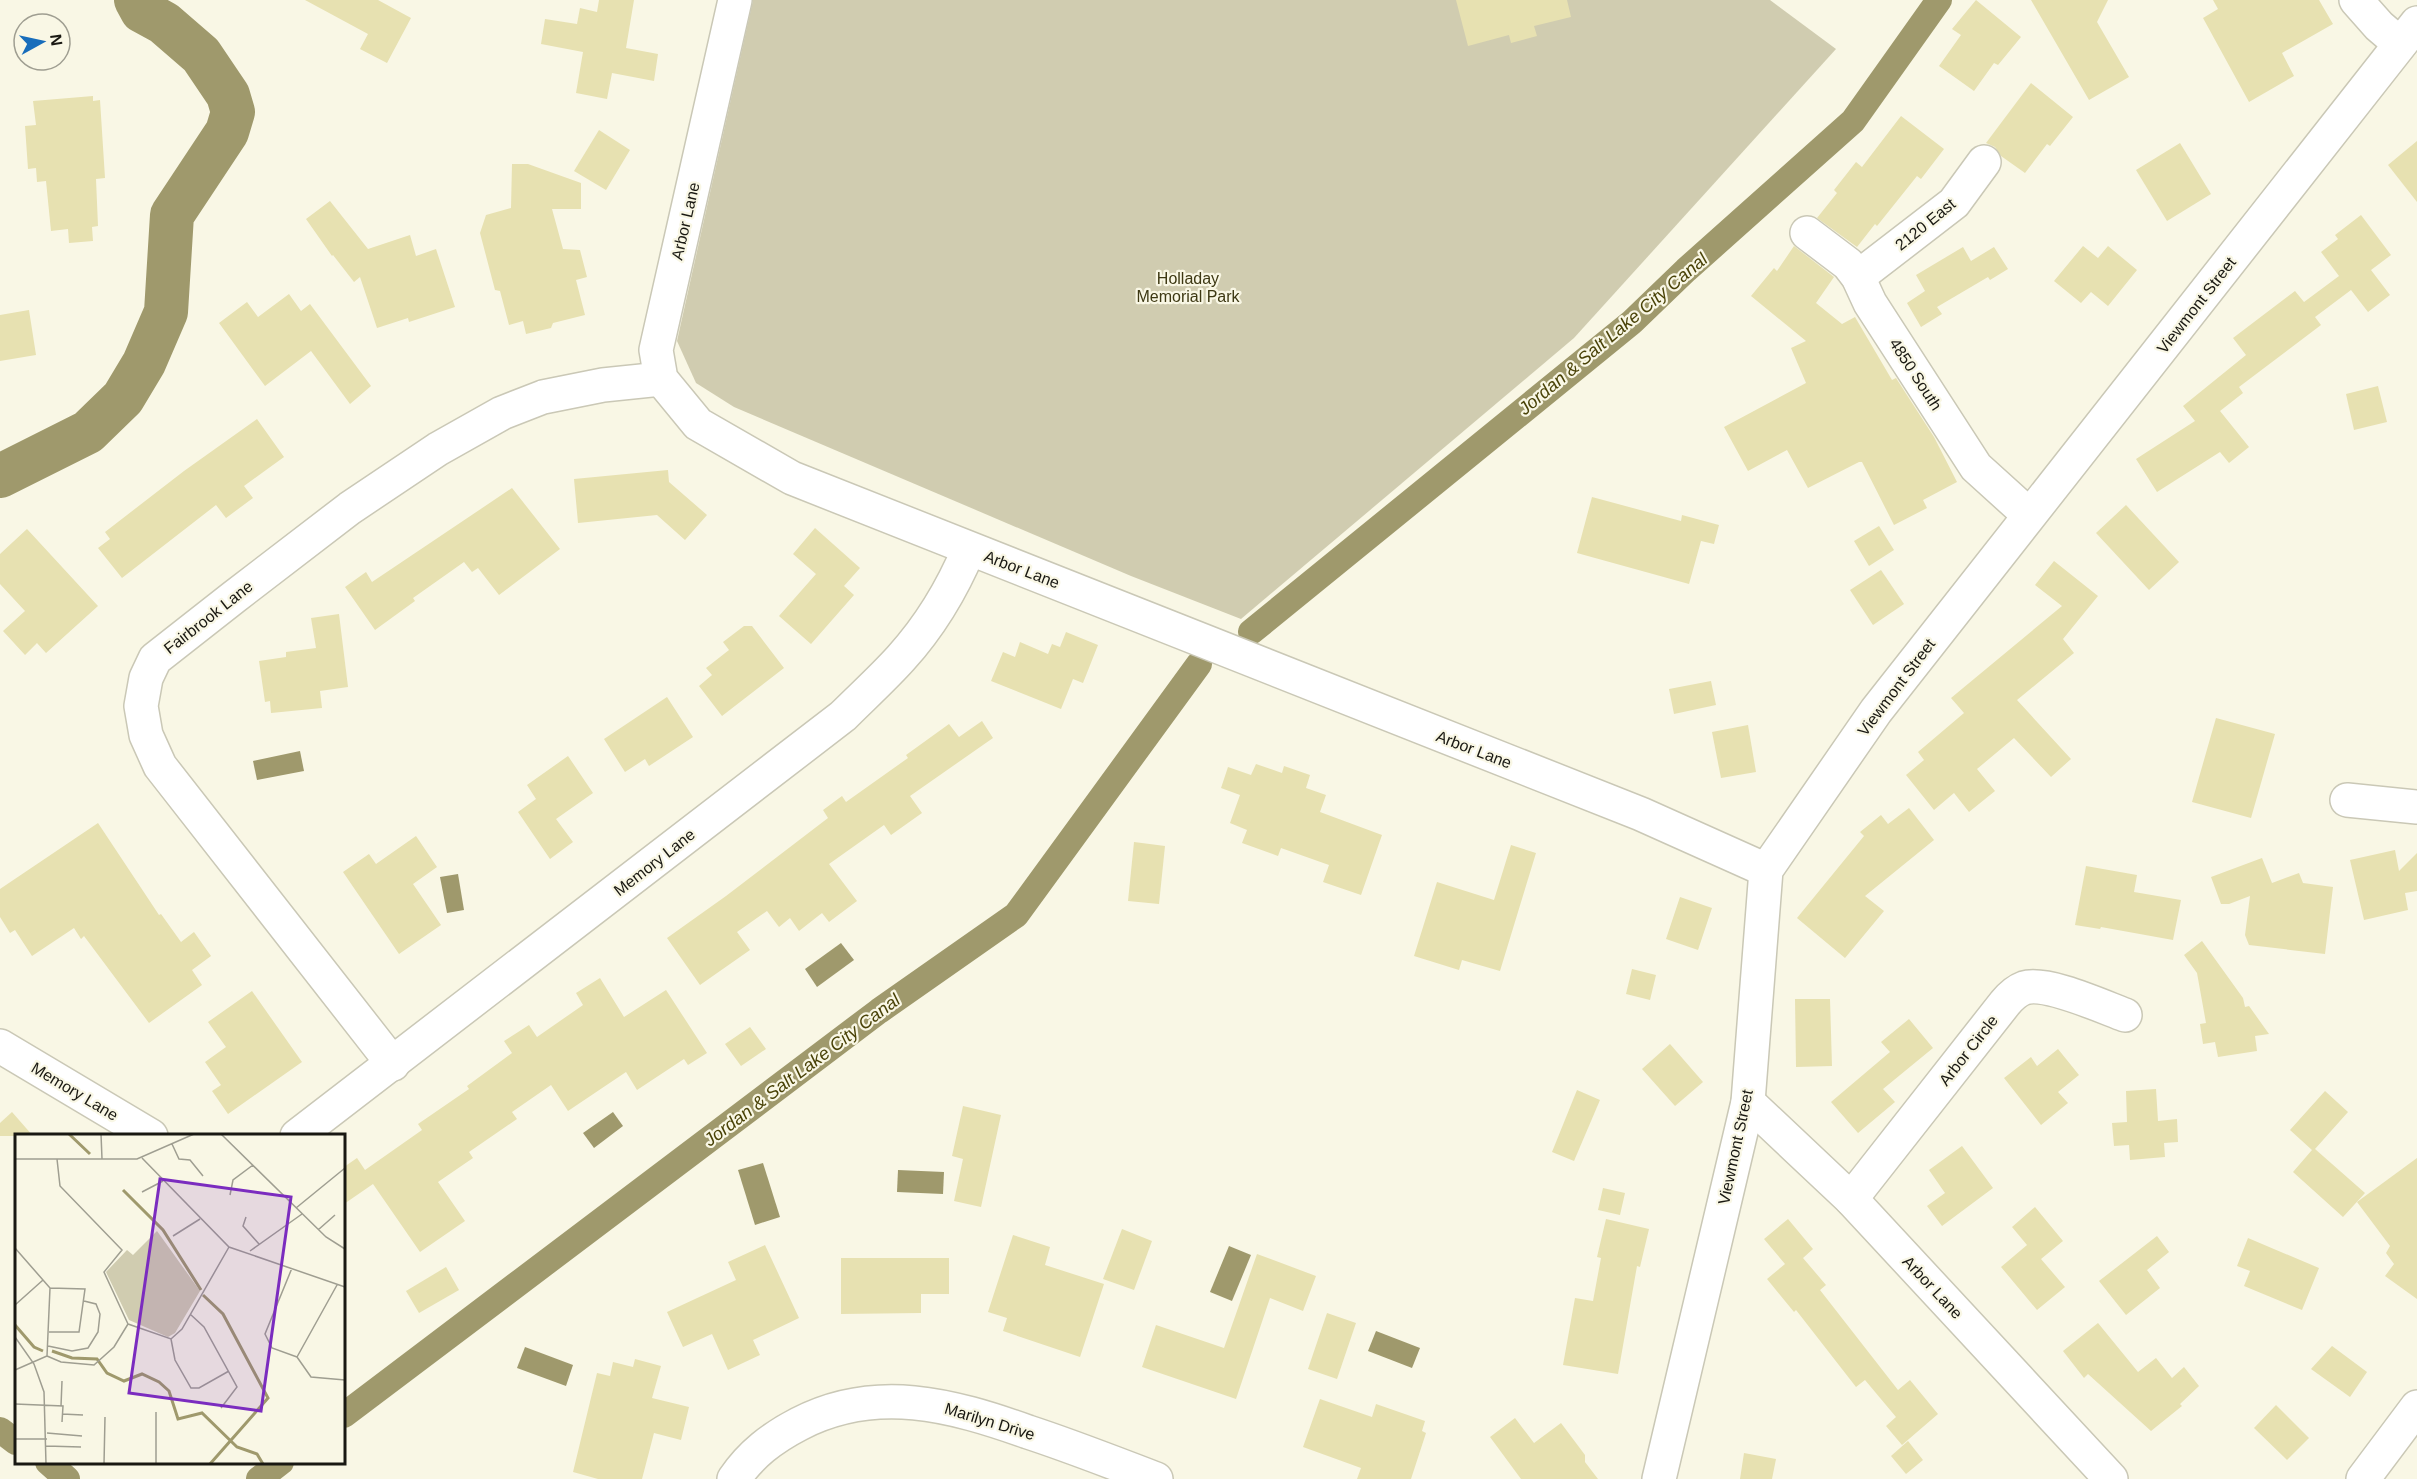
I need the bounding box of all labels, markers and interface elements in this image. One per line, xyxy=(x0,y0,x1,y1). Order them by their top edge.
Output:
north arrow xyxy=(12,12,72,72)
text: N xyxy=(47,33,66,47)
street label: Arbor Lane xyxy=(668,181,703,262)
street label: 2120 East xyxy=(1892,195,1959,254)
water label: Jordan & Salt Lake City Canal xyxy=(1514,249,1712,419)
street label: Viewmont Street xyxy=(2154,254,2239,357)
park label: Holladay Memorial Park xyxy=(1136,270,1241,305)
street label: 4850 South xyxy=(1886,335,1945,413)
street label: Arbor Lane xyxy=(982,547,1062,592)
street label: Fairbrook Lane xyxy=(161,578,256,657)
street label: Viewmont Street xyxy=(1854,635,1939,739)
street label: Arbor Lane xyxy=(1434,727,1514,772)
street label: Memory Lane xyxy=(611,826,698,899)
water label: Jordan & Salt Lake City Canal xyxy=(699,989,905,1151)
street label: Arbor Circle xyxy=(1936,1012,2001,1089)
street label: Memory Lane xyxy=(28,1059,121,1124)
street label: Viewmont Street xyxy=(1715,1088,1756,1206)
inset map xyxy=(15,1134,345,1464)
street label: Arbor Lane xyxy=(1899,1253,1966,1322)
street label: Marilyn Drive xyxy=(943,1400,1037,1443)

